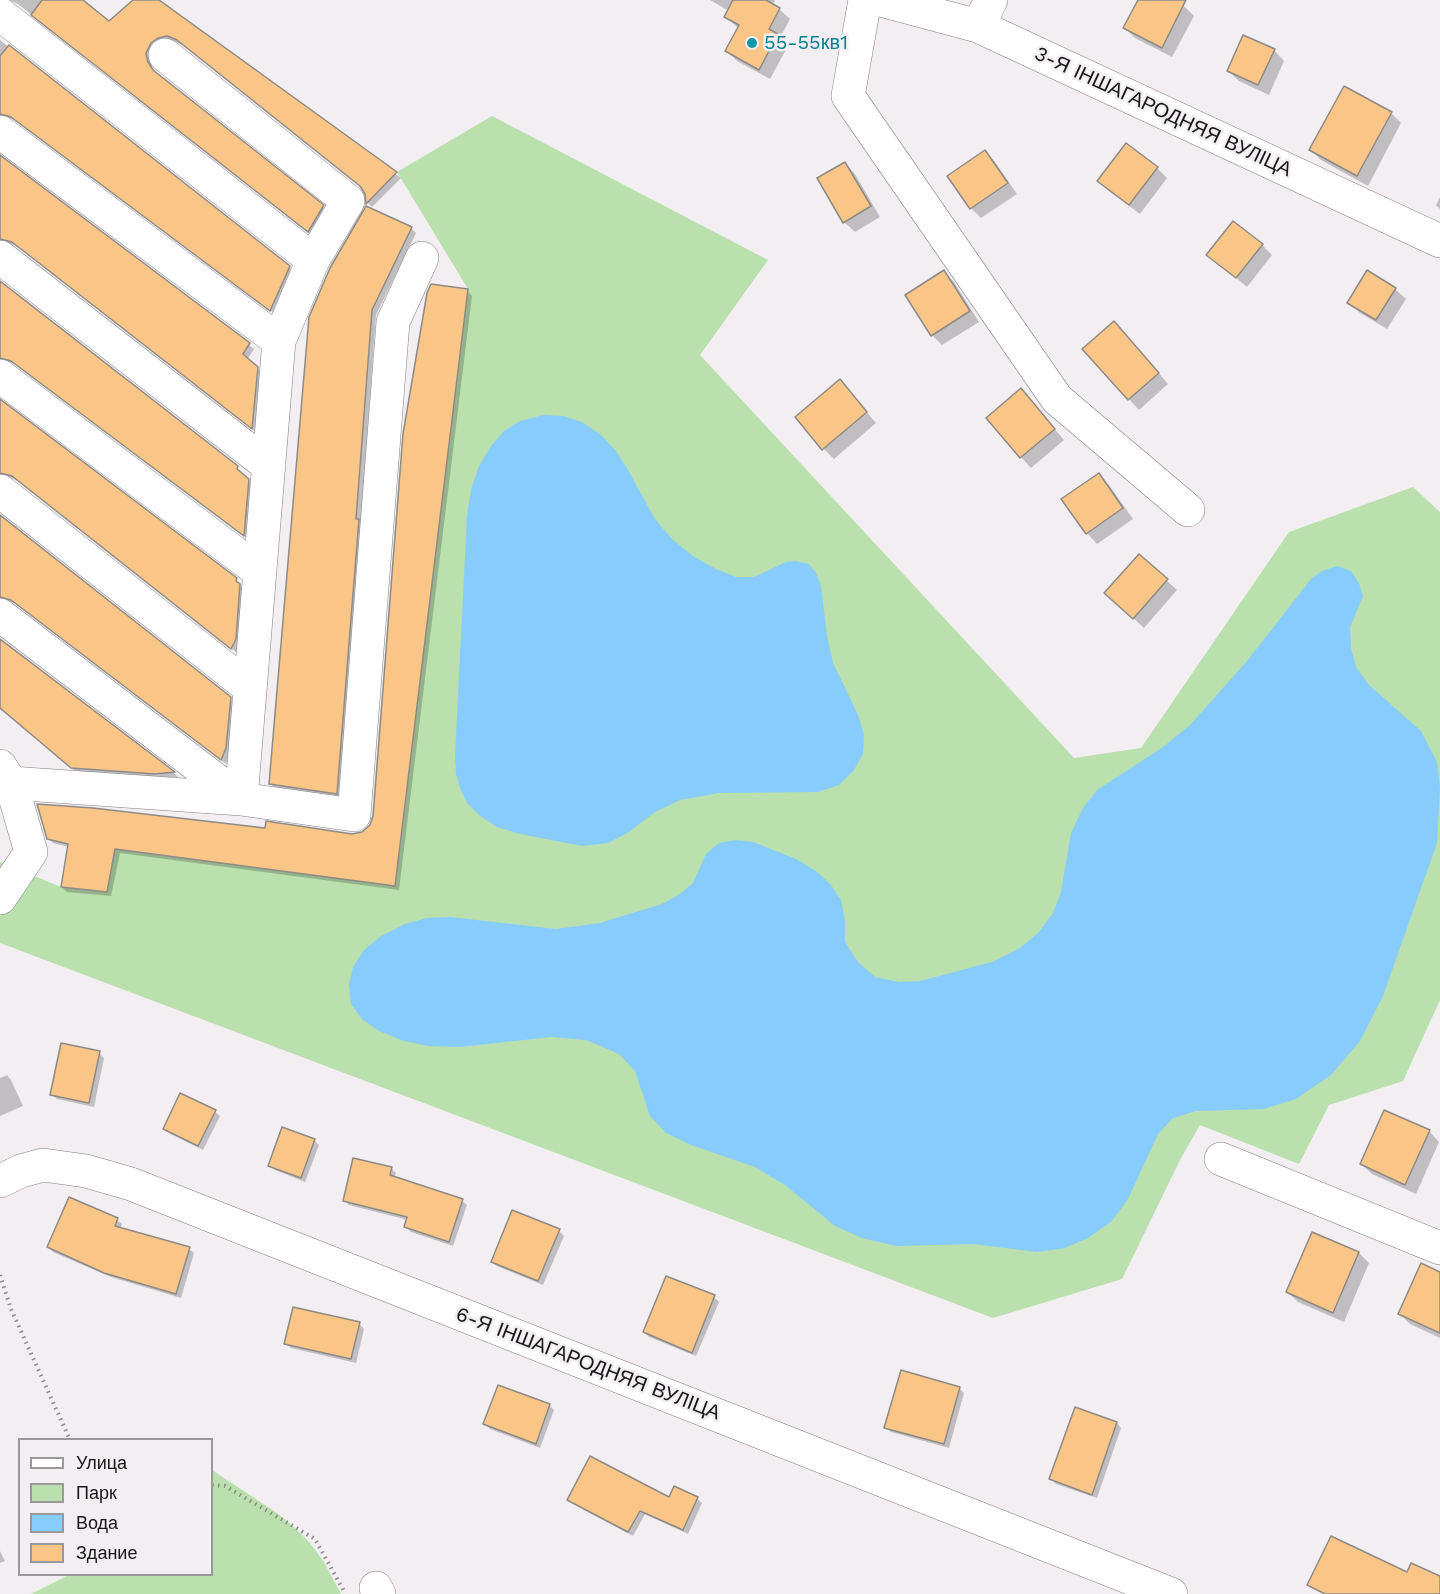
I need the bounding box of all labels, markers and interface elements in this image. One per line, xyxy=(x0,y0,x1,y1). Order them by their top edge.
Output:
place label: 55-55кв1 xyxy=(764,31,848,55)
marker: 55-55кв1 xyxy=(745,36,759,50)
street label: 3-Я ІНШАГАРОДНЯЯ ВУЛІЦА xyxy=(1031,42,1295,182)
street label: 6-Я ІНШАГАРОДНЯЯ ВУЛІЦА xyxy=(452,1302,724,1426)
legend xyxy=(18,1438,213,1576)
text: Улица xyxy=(76,1452,127,1473)
text: Парк xyxy=(76,1482,117,1503)
text: Вода xyxy=(76,1512,118,1533)
text: Здание xyxy=(76,1542,137,1563)

